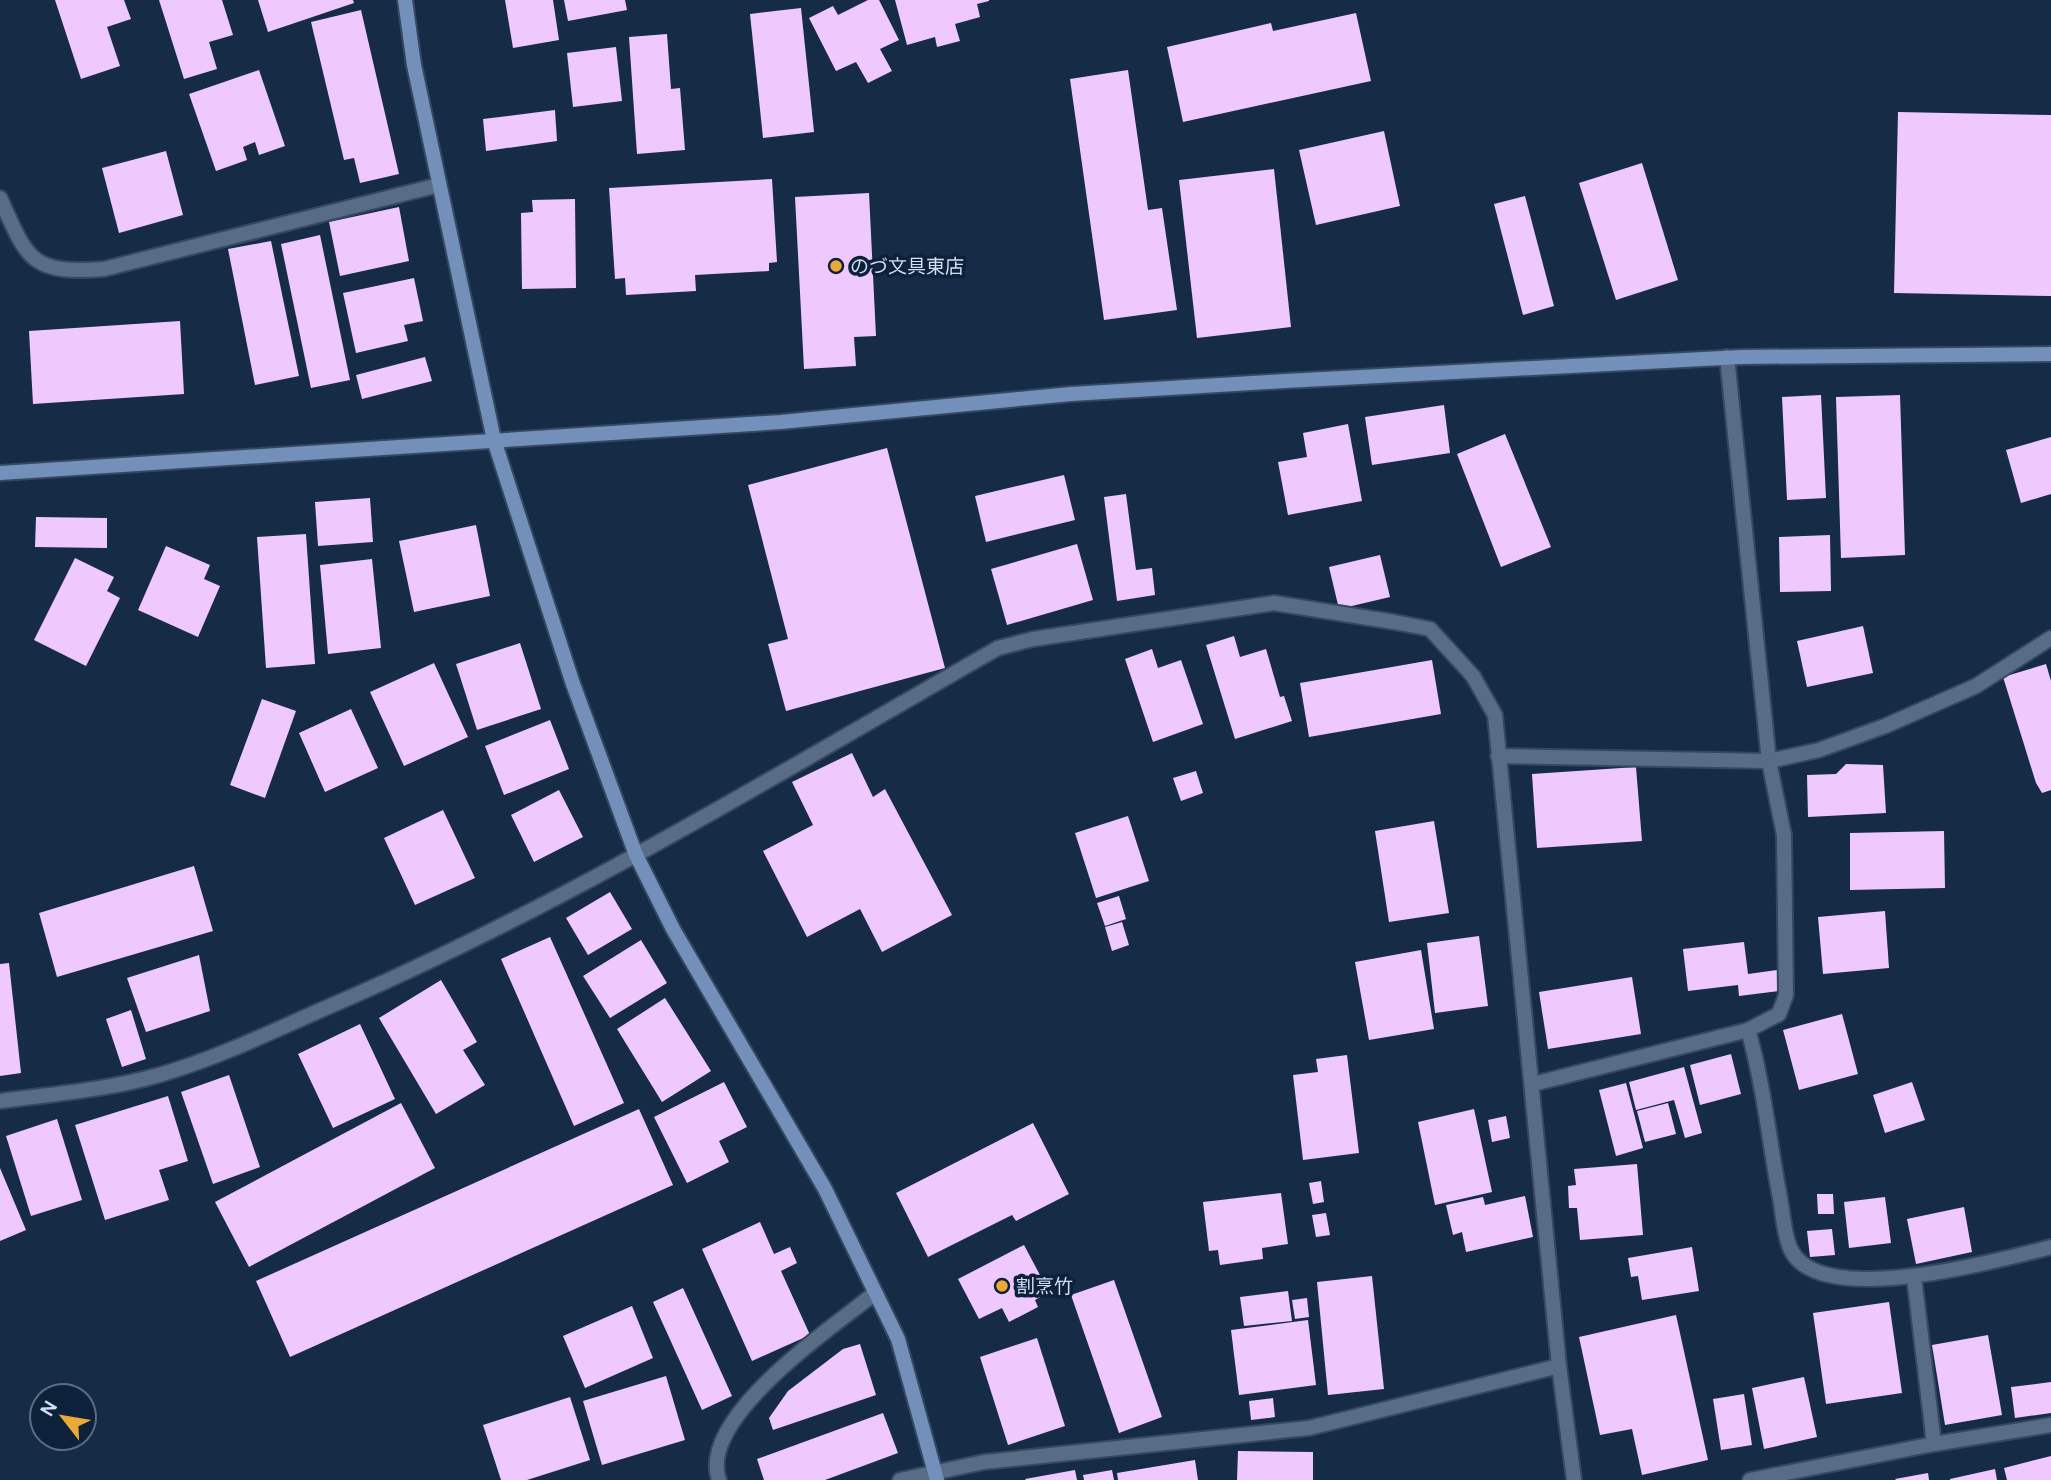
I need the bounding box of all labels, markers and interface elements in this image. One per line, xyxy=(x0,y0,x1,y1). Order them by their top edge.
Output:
place label: のづ文具東店 xyxy=(850,254,964,279)
marker: のづ文具東店 xyxy=(828,258,844,274)
place label: 割烹竹 xyxy=(1016,1274,1073,1299)
marker: 割烹竹 xyxy=(994,1278,1010,1294)
north arrow xyxy=(28,1382,98,1452)
text: N xyxy=(35,1396,63,1421)

